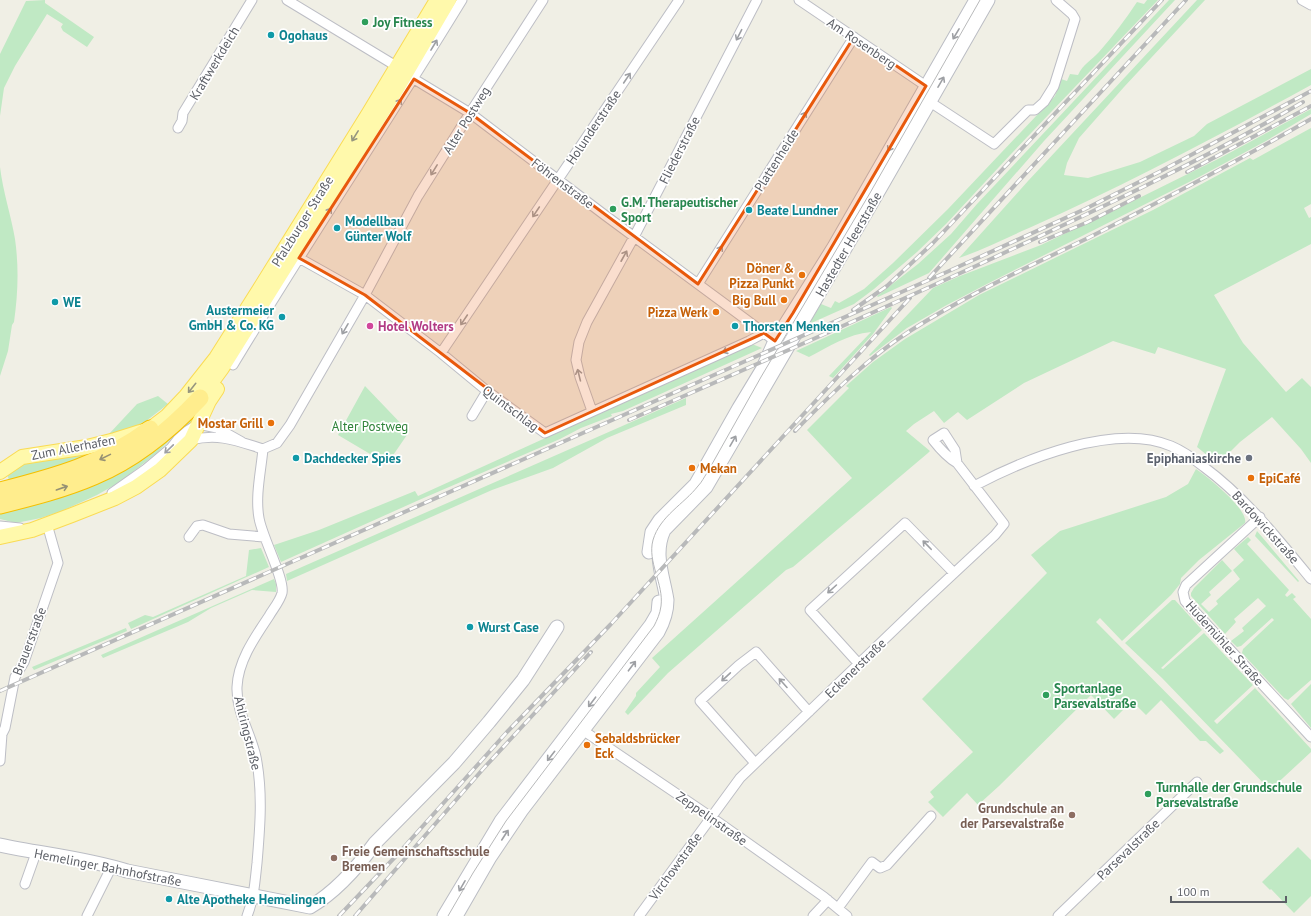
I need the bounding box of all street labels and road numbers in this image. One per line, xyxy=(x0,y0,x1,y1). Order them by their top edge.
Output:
street label: Am Rosenberg xyxy=(824,14,900,73)
street label: Kraftwerkdeich xyxy=(186,23,243,103)
street label: Alter Postweg xyxy=(439,83,494,157)
street label: Holunderstraße xyxy=(562,87,625,168)
street label: Fliederstraße xyxy=(655,114,704,187)
street label: Plattenheide xyxy=(750,126,802,195)
street label: Föhrenstraße xyxy=(528,154,597,212)
street label: Pfalzburger Straße xyxy=(268,173,337,270)
street label: Hastedter Heerstraße xyxy=(811,189,885,300)
street label: Quintschlag xyxy=(479,382,542,435)
street label: Zum Allerhafen xyxy=(30,431,116,464)
street label: Bardowickstraße xyxy=(1228,487,1303,567)
street label: Hudemühler Straße xyxy=(1182,597,1267,689)
street label: Brauerstraße xyxy=(9,605,50,678)
street label: Eckenerstraße xyxy=(821,635,890,702)
street label: Ahlringstraße xyxy=(230,694,265,772)
street label: Zeppelinstraße xyxy=(673,788,751,849)
street label: Parsevalstraße xyxy=(1093,815,1163,884)
street label: Virchowstraße xyxy=(645,829,706,904)
street label: Hemelinger Bahnhofstraße xyxy=(33,845,183,890)

